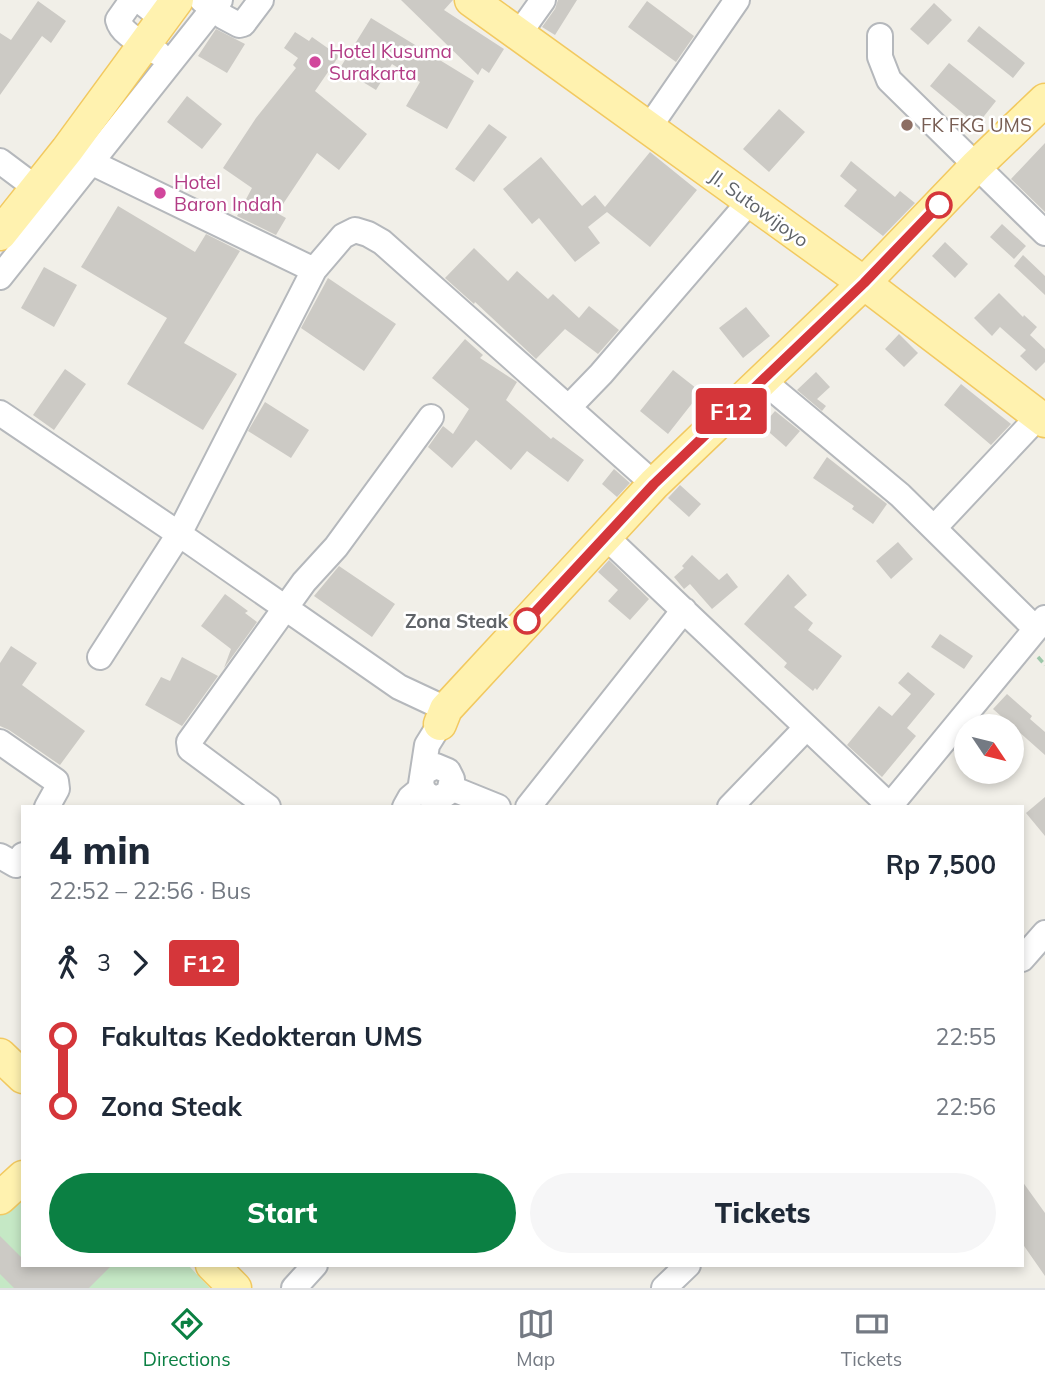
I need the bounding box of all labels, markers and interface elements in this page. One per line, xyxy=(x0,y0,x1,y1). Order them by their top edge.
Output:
place label: Hotel Kusuma Surakarta xyxy=(329,39,452,85)
marker: Hotel Kusuma Surakarta xyxy=(307,54,323,70)
place label: FK FKG UMS xyxy=(921,113,1032,137)
marker: FK FKG UMS xyxy=(899,117,915,133)
street label: Jl. Sutowijoyo xyxy=(705,164,813,252)
place label: Hotel Baron Indah xyxy=(174,170,282,216)
marker: Hotel Baron Indah xyxy=(152,185,168,201)
unlabelled marker xyxy=(926,192,952,218)
line badge: F12 xyxy=(691,388,771,434)
text: F12 xyxy=(710,396,752,426)
marker: Zona Steak xyxy=(514,608,540,634)
place label: Zona Steak xyxy=(405,609,509,633)
north arrow xyxy=(954,714,1024,784)
map controls xyxy=(954,714,1024,784)
text: 4 min xyxy=(49,826,151,874)
text: Rp 7,500 xyxy=(886,848,996,881)
text: 22:52 – 22:56 · Bus xyxy=(49,876,251,905)
icon: walk xyxy=(49,944,87,982)
icon: forward xyxy=(121,944,159,982)
text: 3 xyxy=(97,948,111,977)
text: F12 xyxy=(183,948,225,978)
text: Fakultas Kedokteran UMS xyxy=(101,1020,423,1053)
text: 22:55 xyxy=(936,1022,996,1051)
text: Zona Steak xyxy=(101,1090,242,1123)
text: 22:56 xyxy=(936,1092,996,1121)
button: Start xyxy=(49,1173,516,1253)
button: Tickets xyxy=(530,1173,996,1253)
tab: Directions xyxy=(143,1305,231,1371)
tab: Map xyxy=(516,1305,555,1371)
tab: Tickets xyxy=(841,1305,902,1371)

